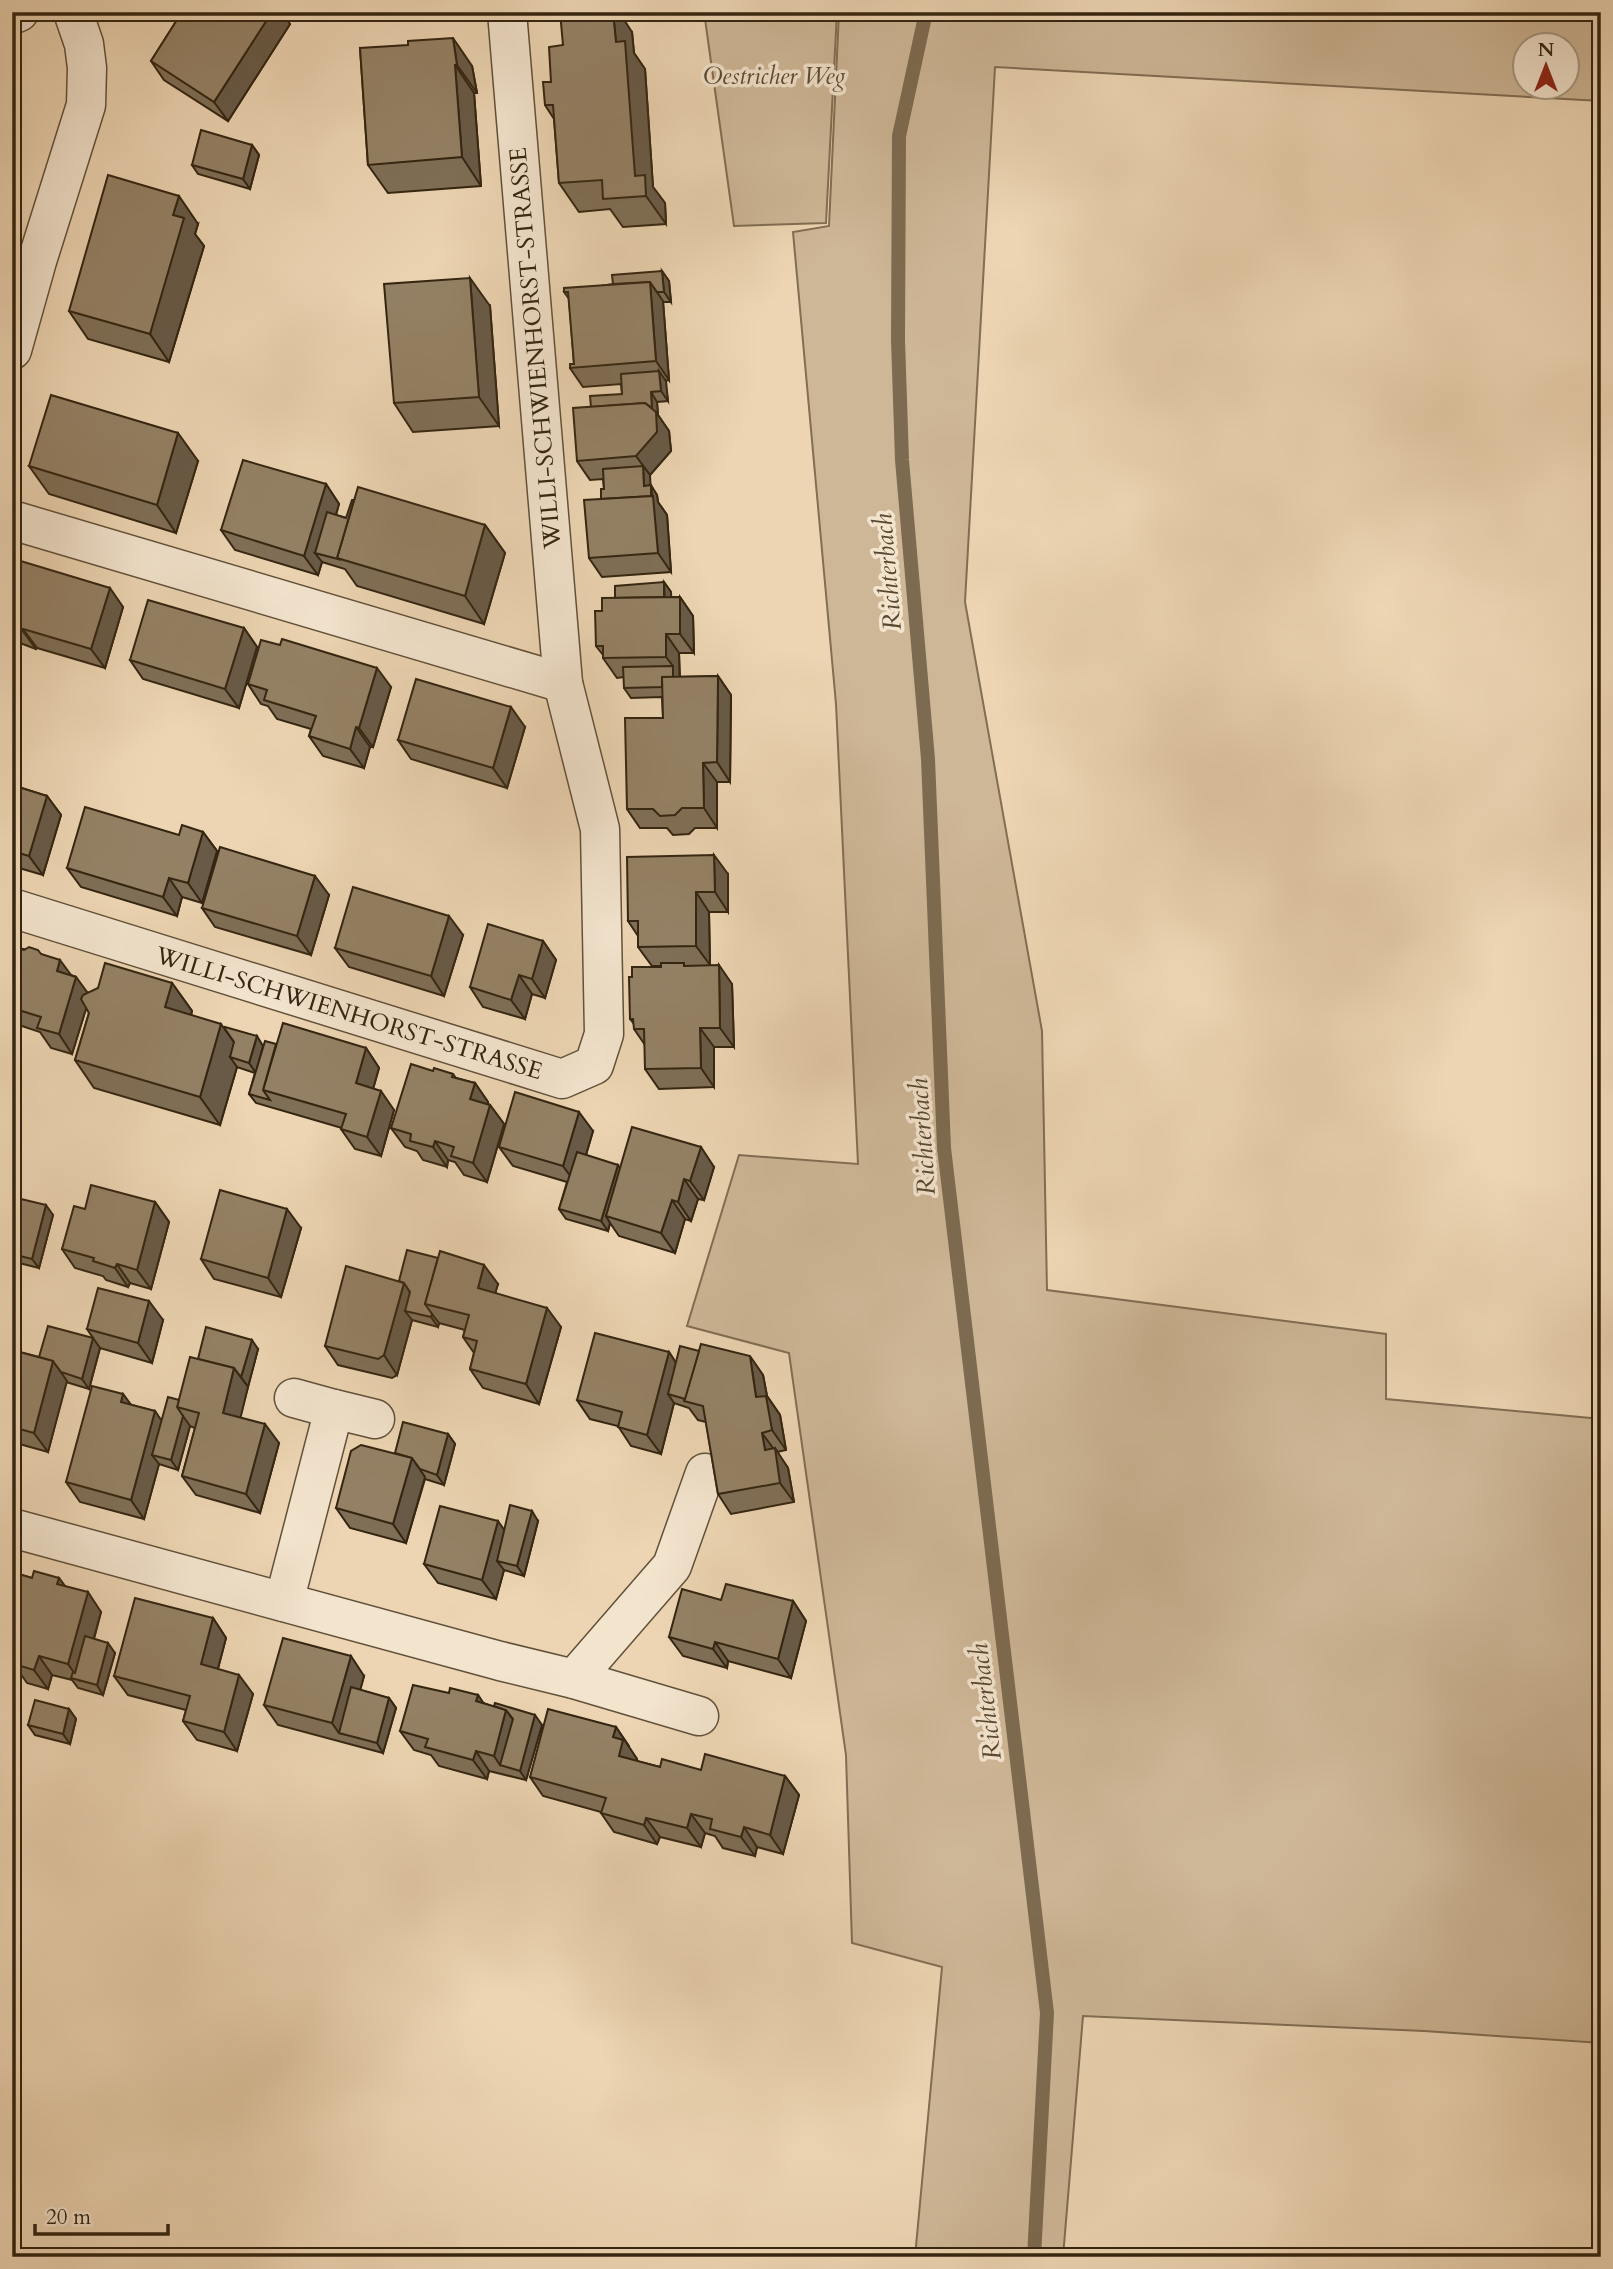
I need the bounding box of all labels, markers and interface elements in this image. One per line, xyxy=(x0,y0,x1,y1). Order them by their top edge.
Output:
north arrow xyxy=(1512,32,1582,102)
text: N xyxy=(1538,37,1555,63)
park label: Oestricher Weg xyxy=(703,60,846,93)
street label: WILLI-SCHWIENHORST-STRASSE xyxy=(501,146,570,551)
water label: Richterbach xyxy=(865,511,910,632)
street label: WILLI-SCHWIENHORST-STRASSE xyxy=(150,938,546,1088)
water label: Richterbach xyxy=(901,1077,944,1197)
water label: Richterbach xyxy=(961,1641,1010,1762)
scale bar xyxy=(35,2192,168,2236)
text: 20 m xyxy=(46,2203,91,2232)

